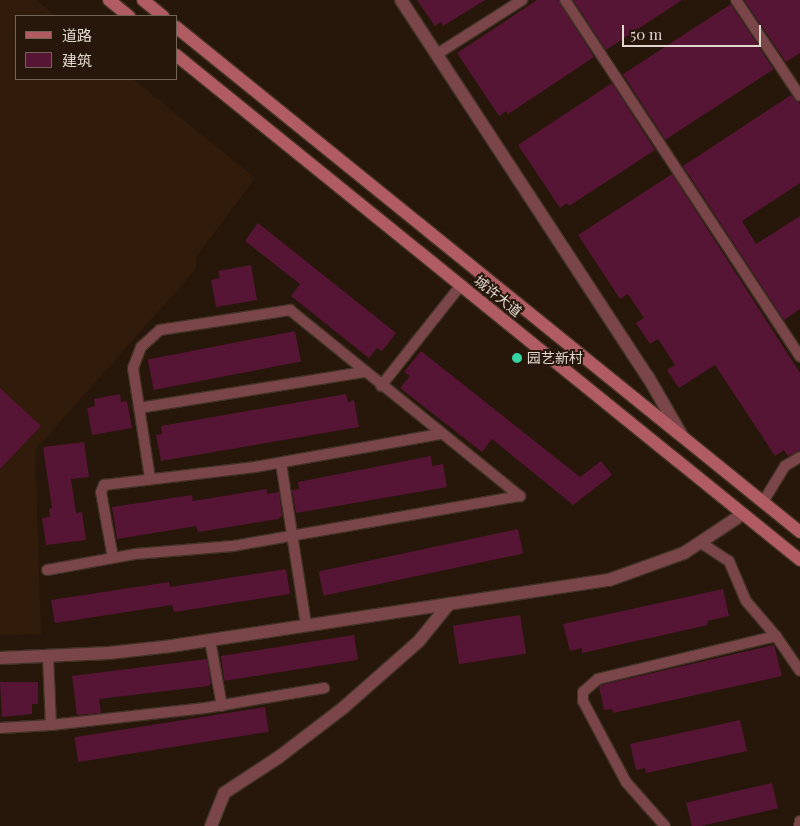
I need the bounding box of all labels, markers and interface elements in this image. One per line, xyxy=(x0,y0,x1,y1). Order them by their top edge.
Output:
legend xyxy=(15,15,178,80)
scale bar xyxy=(625,15,764,47)
text: 50 m xyxy=(630,24,662,44)
text: 道路 xyxy=(62,25,92,45)
text: 建筑 xyxy=(62,50,92,70)
street label: 城许大道 xyxy=(471,272,525,320)
place label: 园艺新村 xyxy=(527,350,583,366)
marker: 园艺新村 xyxy=(511,352,523,364)

